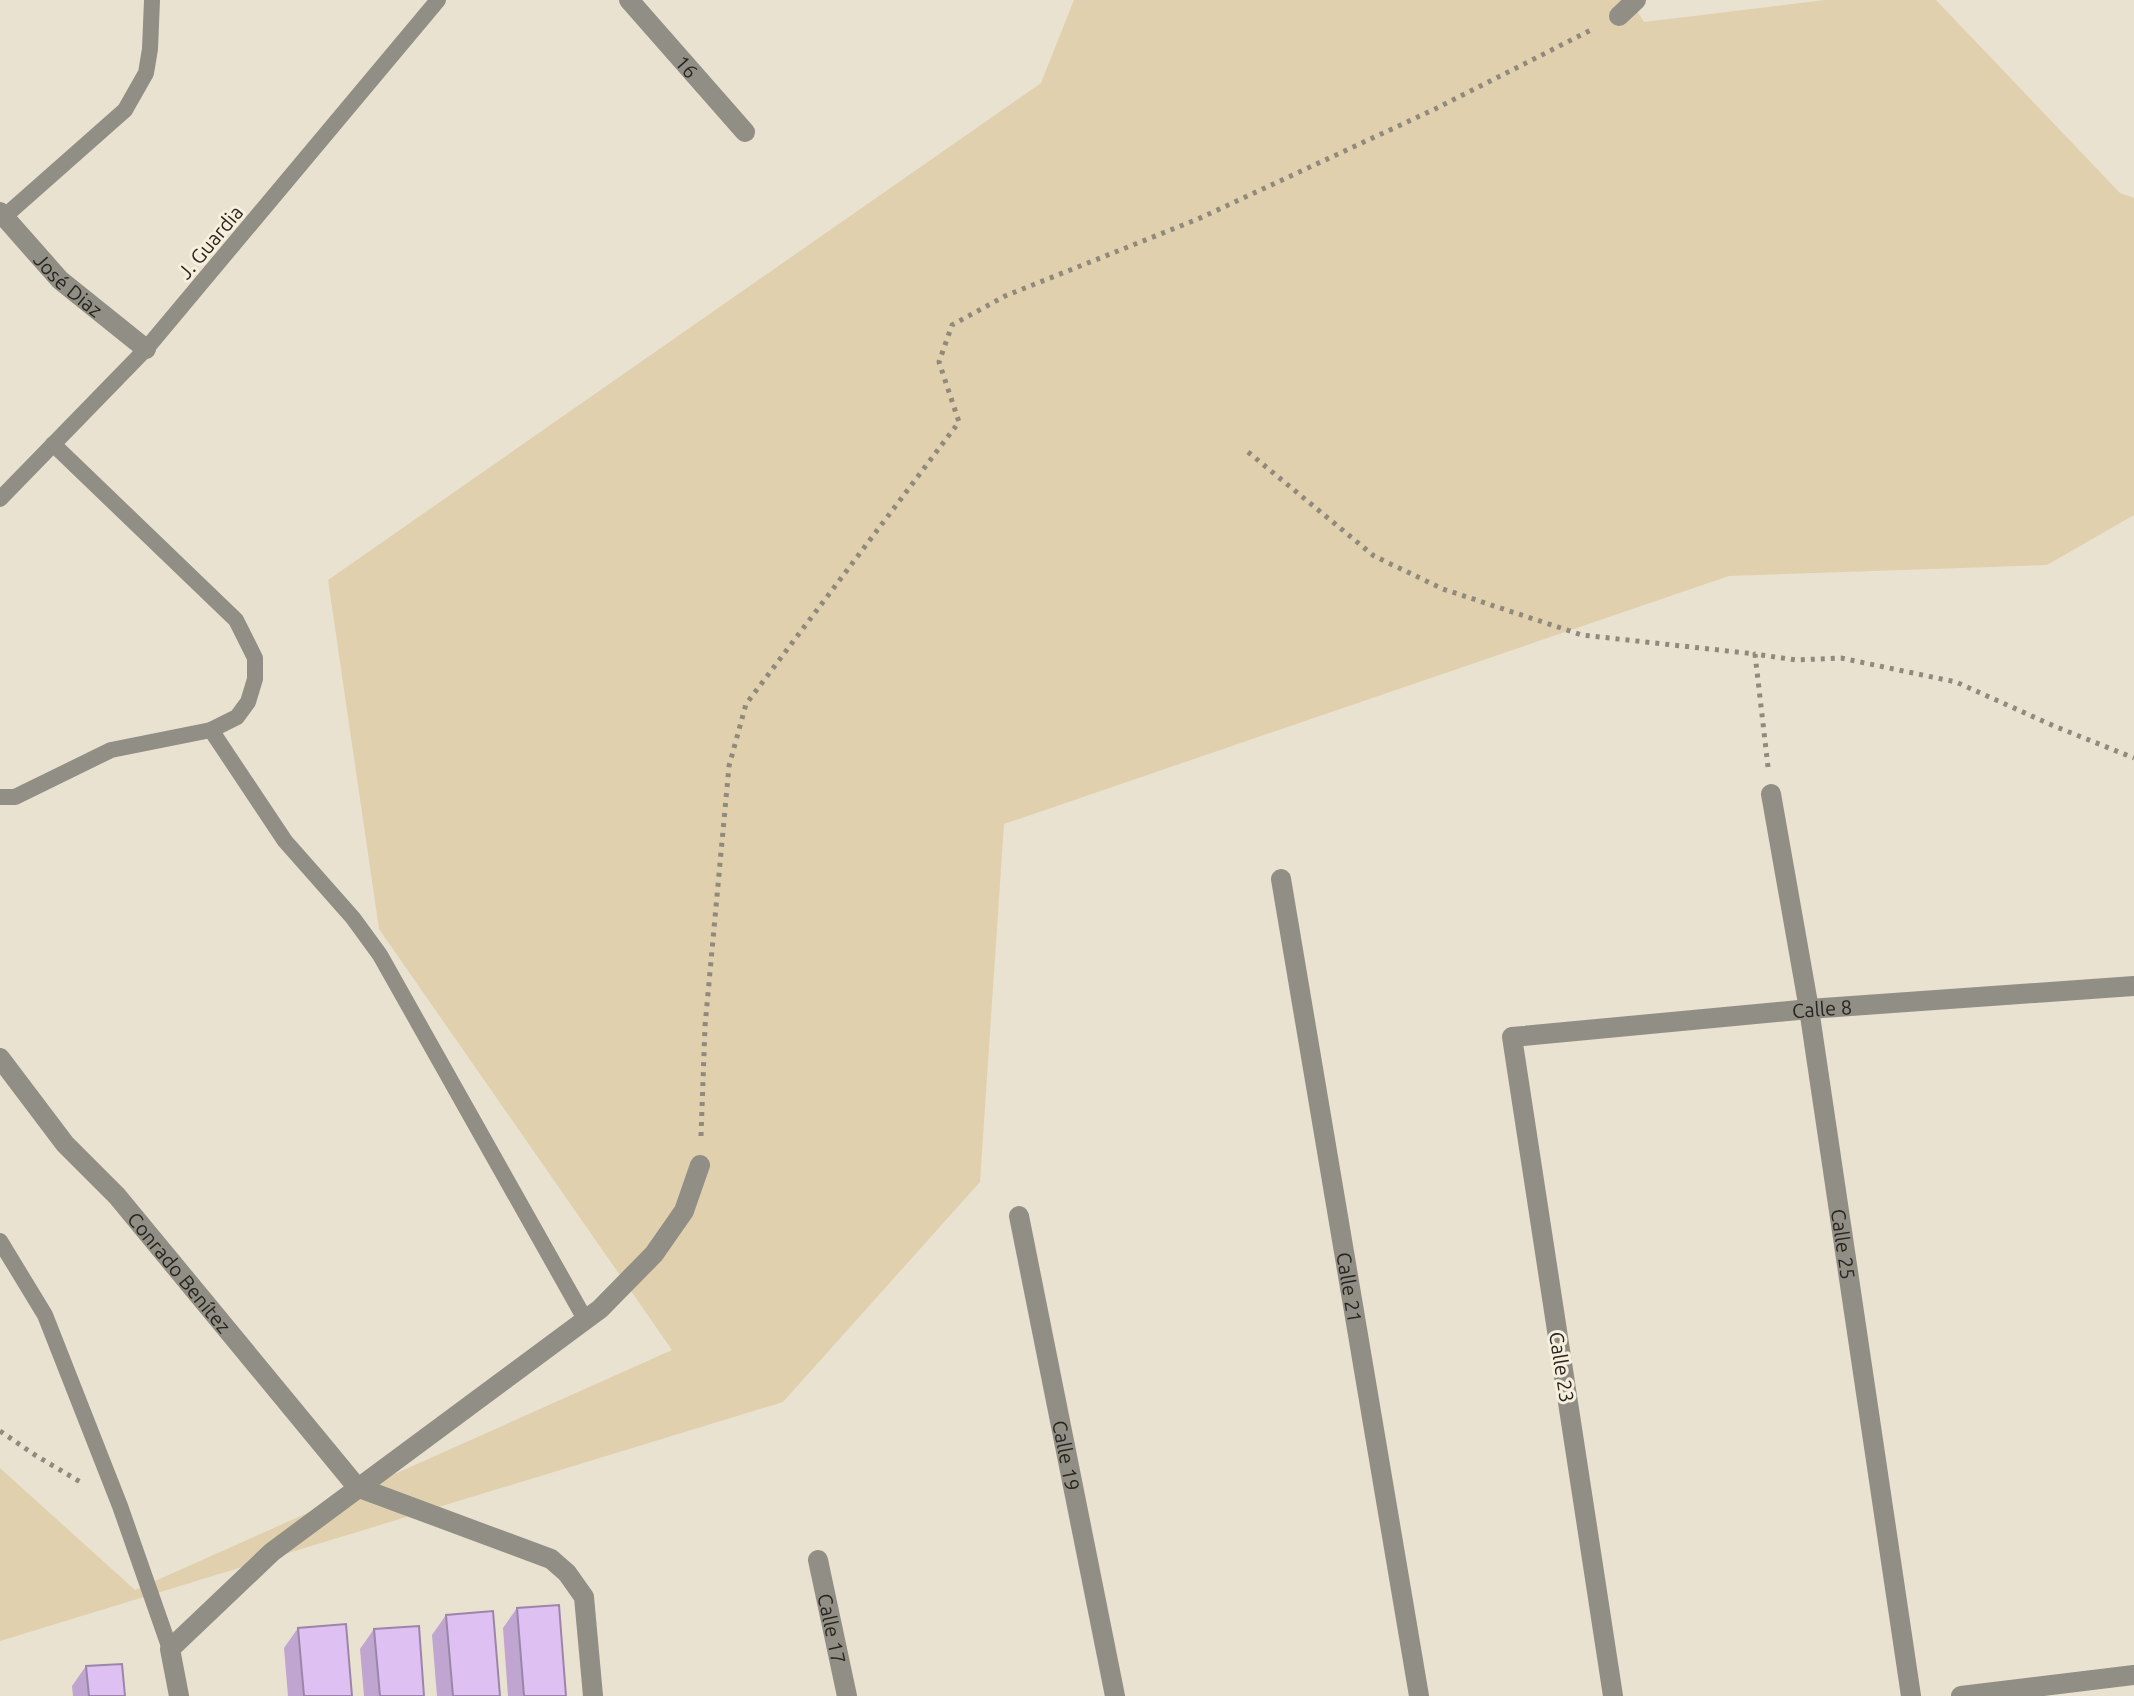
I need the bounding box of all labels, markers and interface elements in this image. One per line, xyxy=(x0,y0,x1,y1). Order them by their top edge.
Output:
street label: 16 xyxy=(671,50,703,82)
street label: J. Guardia xyxy=(173,201,247,283)
street label: José Diaz xyxy=(30,248,107,321)
street label: Calle 8 xyxy=(1791,994,1853,1022)
street label: Conrado Benítez xyxy=(123,1207,236,1337)
street label: Calle 25 xyxy=(1827,1207,1861,1281)
street label: Calle 21 xyxy=(1333,1250,1367,1324)
street label: Calle 23 xyxy=(1545,1330,1579,1404)
street label: Calle 19 xyxy=(1049,1418,1085,1492)
street label: Calle 17 xyxy=(814,1591,851,1666)

